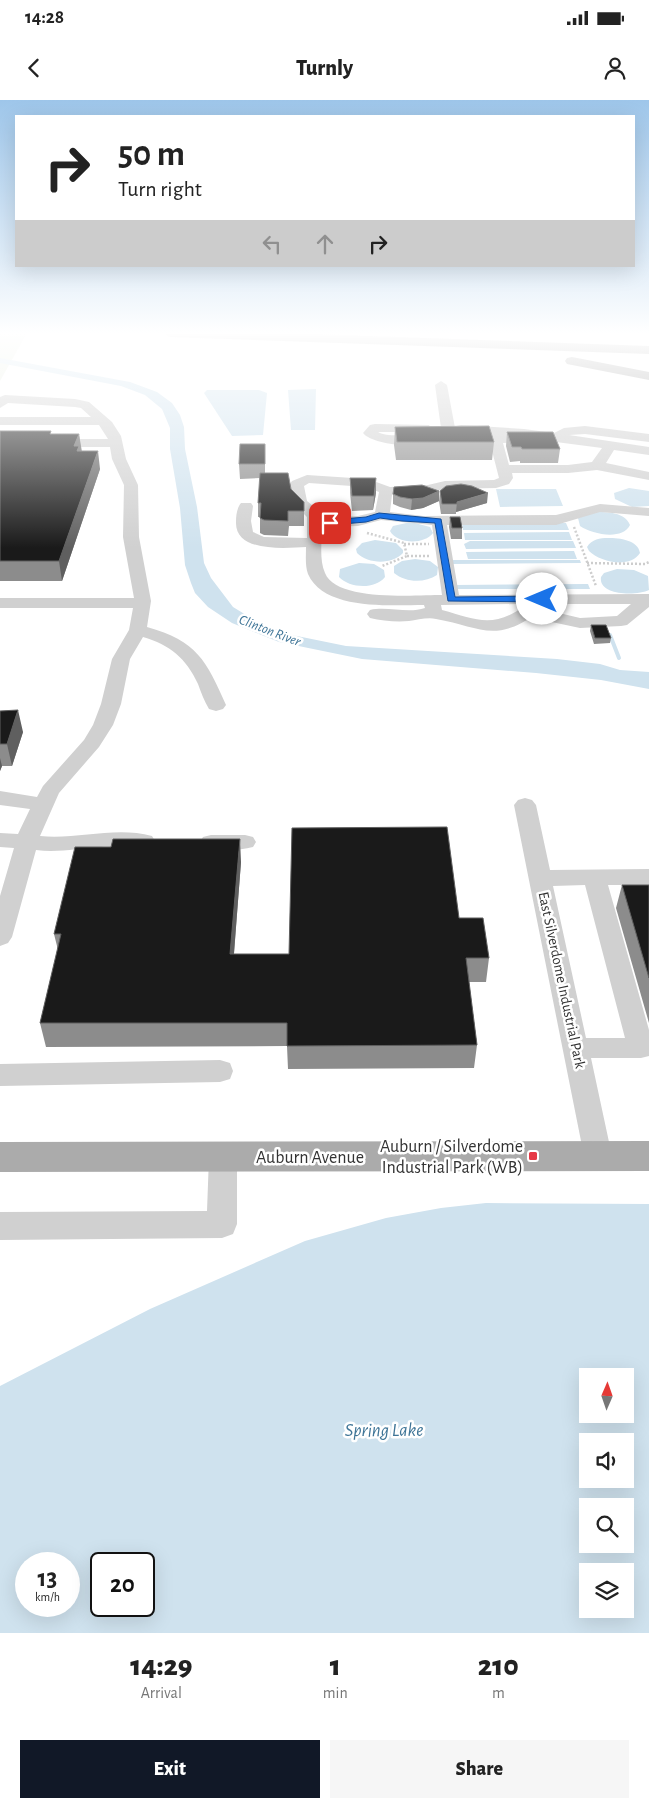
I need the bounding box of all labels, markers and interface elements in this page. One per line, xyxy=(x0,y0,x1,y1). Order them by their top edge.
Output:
text: 14:28 xyxy=(25,8,64,27)
icon: back xyxy=(20,54,48,82)
icon: person xyxy=(601,54,629,82)
text: Turnly xyxy=(296,57,353,79)
icon: right xyxy=(35,135,100,200)
text: 50 m xyxy=(118,137,185,172)
text: Turn right xyxy=(118,178,202,200)
icon: left xyxy=(258,230,286,258)
icon: ahead xyxy=(311,230,339,258)
icon: right xyxy=(364,230,392,258)
pin xyxy=(309,502,351,544)
icon: arrive xyxy=(316,509,344,537)
position arrow xyxy=(515,572,567,624)
water label: Clinton River xyxy=(237,613,303,649)
street label: East Silverdome Industrial Park xyxy=(535,890,588,1070)
place label: Auburn / Silverdome Industrial Park (WB) xyxy=(380,1138,523,1177)
street label: Auburn Avenue xyxy=(256,1149,364,1167)
marker: Auburn / Silverdome Industrial Park (WB) xyxy=(527,1150,539,1162)
north arrow xyxy=(579,1368,634,1422)
map controls xyxy=(579,1368,634,1618)
water label: Spring Lake xyxy=(345,1421,423,1440)
button: sound xyxy=(579,1433,634,1488)
button: search xyxy=(579,1498,634,1553)
speed limit sign: 20 xyxy=(90,1552,155,1617)
button: layers xyxy=(579,1563,634,1618)
text: 13 xyxy=(38,1566,57,1591)
text: km/h xyxy=(35,1591,60,1603)
text: 14:29 xyxy=(130,1651,193,1681)
text: 1 xyxy=(330,1651,341,1681)
text: 210 xyxy=(478,1651,519,1681)
text: Arrival xyxy=(141,1685,182,1701)
text: min xyxy=(323,1685,348,1701)
text: m xyxy=(492,1685,505,1701)
button: Exit xyxy=(20,1740,320,1798)
button: Share xyxy=(330,1740,629,1798)

